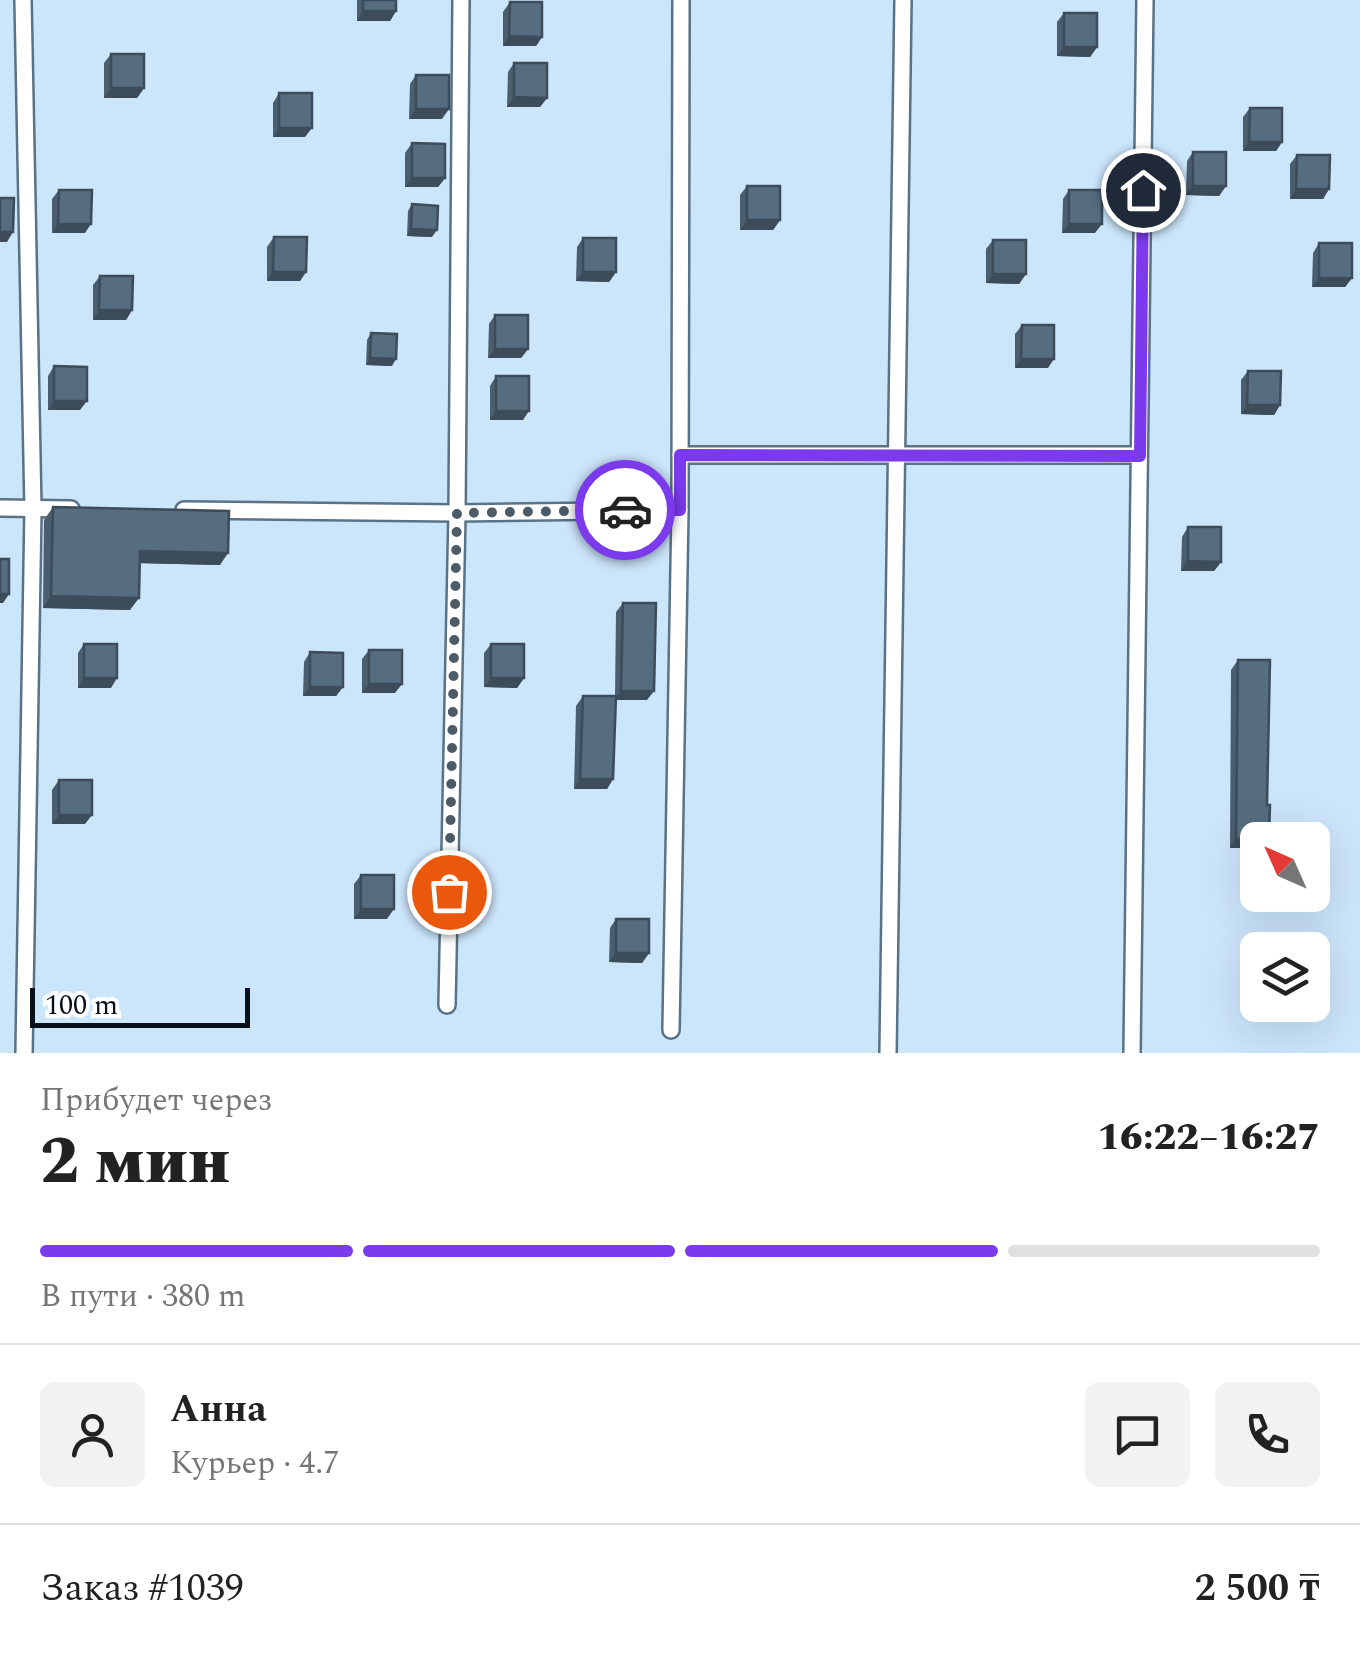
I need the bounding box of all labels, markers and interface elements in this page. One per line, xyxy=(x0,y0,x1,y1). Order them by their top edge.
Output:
pin xyxy=(1101,148,1186,233)
icon: home xyxy=(1116,163,1171,218)
courier xyxy=(575,460,675,560)
icon: car xyxy=(598,483,653,538)
north arrow xyxy=(1240,822,1330,912)
map controls xyxy=(1240,822,1330,1022)
pin xyxy=(407,850,492,935)
icon: bag xyxy=(422,865,477,920)
button: layers xyxy=(1240,932,1330,1022)
scale bar xyxy=(30,983,250,1028)
text: 100 m xyxy=(45,984,118,1027)
text: Прибудет через xyxy=(40,1076,272,1125)
text: 16:22–16:27 xyxy=(1097,1109,1320,1167)
text: 2 мин xyxy=(40,1113,230,1212)
text: В пути · 380 m xyxy=(40,1272,246,1321)
text: Анна xyxy=(170,1381,267,1439)
button: person xyxy=(40,1382,145,1487)
button: chat xyxy=(1085,1382,1190,1487)
button: phone xyxy=(1215,1382,1320,1487)
text: Курьер · 4.7 xyxy=(170,1439,339,1488)
text: Заказ #1039 xyxy=(40,1560,244,1618)
text: 2 500 ₸ xyxy=(1194,1560,1320,1618)

